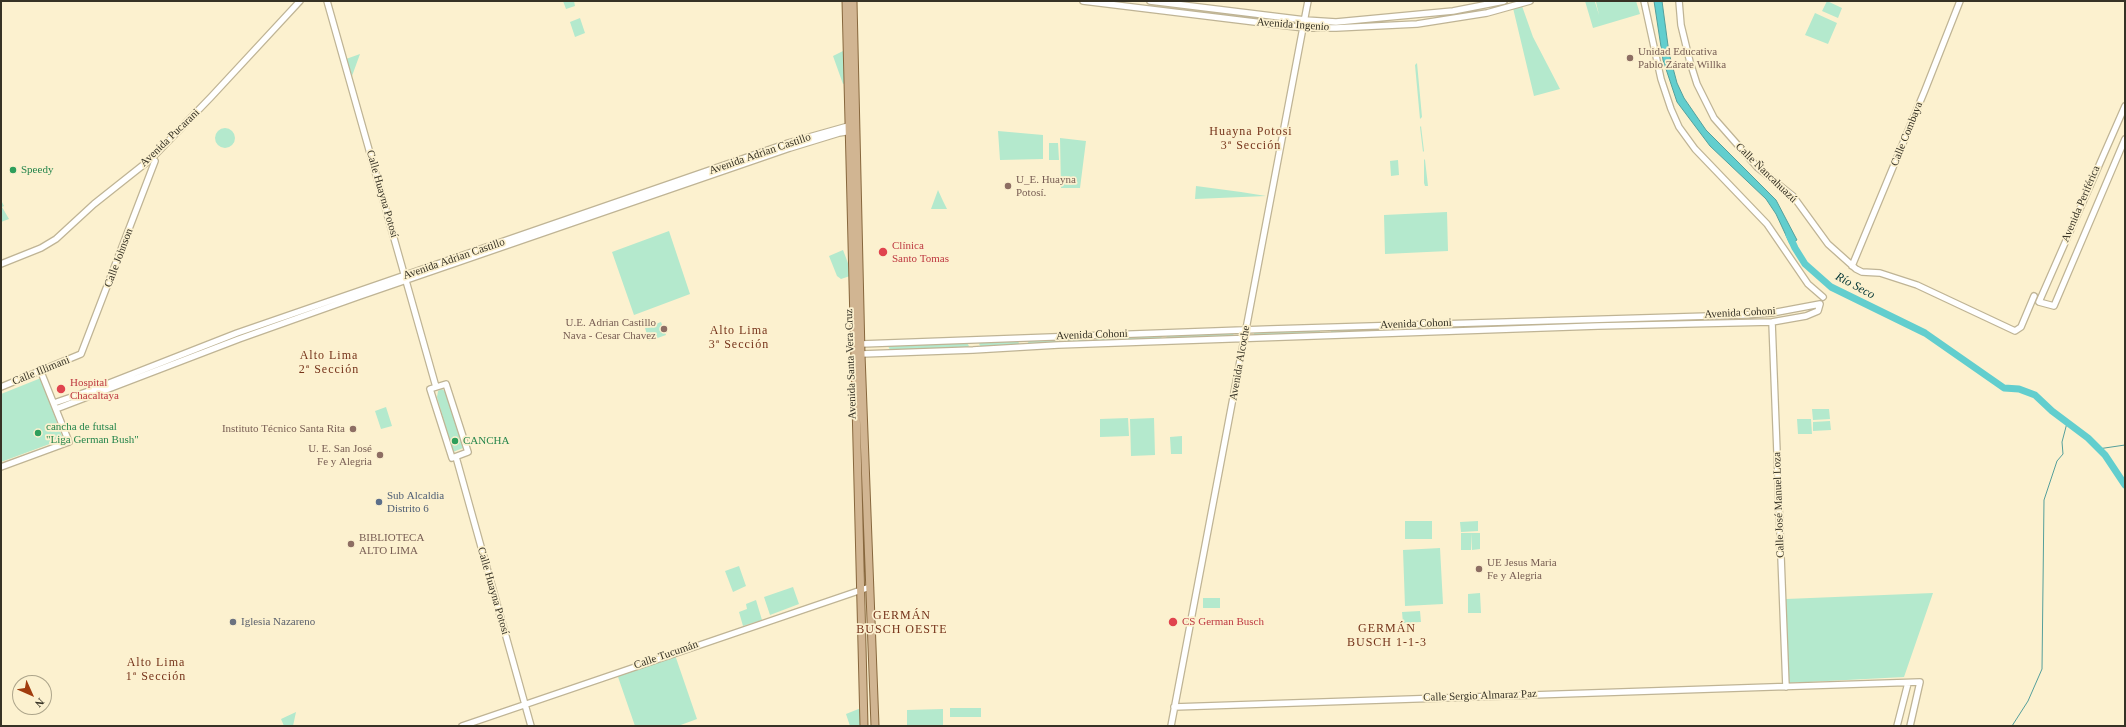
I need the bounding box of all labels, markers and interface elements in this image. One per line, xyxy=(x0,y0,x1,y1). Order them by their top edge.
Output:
street label: Avenida Ingenio xyxy=(1256,16,1330,34)
place label: Unidad Educativa Pablo Zárate Willka xyxy=(1638,45,1726,71)
marker: Unidad Educativa Pablo Zárate Willka xyxy=(1625,53,1635,63)
street label: Calle Combaya xyxy=(1888,100,1926,168)
street label: Avenida Pucarani xyxy=(137,106,203,170)
district label: Huayna Potosi 3ª Sección xyxy=(1209,125,1293,153)
street label: Avenida Adrian Castillo xyxy=(707,130,813,178)
street label: Calle Ñancahuazú xyxy=(1733,140,1799,206)
street label: Calle Huayna Potosí xyxy=(363,149,401,239)
place label: Speedy xyxy=(21,163,53,177)
street label: Avenida Periférica xyxy=(2059,164,2103,244)
marker: Speedy xyxy=(8,165,18,175)
place label: U_E. Huayna Potosí. xyxy=(1016,173,1076,199)
marker: U_E. Huayna Potosí. xyxy=(1003,181,1013,191)
street label: Calle Johnson xyxy=(102,227,136,289)
street label: Avenida Adrian Castillo xyxy=(401,235,507,283)
place label: Clínica Santo Tomas xyxy=(892,239,949,265)
marker: Clínica Santo Tomas xyxy=(877,246,889,258)
water label: Río Seco xyxy=(1833,270,1877,302)
street label: Avenida Cohoni xyxy=(1704,305,1776,321)
street label: Avenida Santa Vera Cruz xyxy=(842,308,860,420)
place label: U.E. Adrian Castillo Nava - Cesar Chavez xyxy=(563,316,656,342)
street label: Avenida Cohoni xyxy=(1380,316,1452,332)
marker: U.E. Adrian Castillo Nava - Cesar Chavez xyxy=(659,324,669,334)
district label: Alto Lima 3ª Sección xyxy=(710,324,768,352)
street label: Avenida Alcoche xyxy=(1227,325,1253,401)
street label: Avenida Cohoni xyxy=(1056,327,1128,343)
district label: Alto Lima 2ª Sección xyxy=(300,349,358,377)
street label: Calle Illimani xyxy=(10,353,72,389)
place label: Hospital Chacaltaya xyxy=(70,376,119,402)
marker: Hospital Chacaltaya xyxy=(55,383,67,395)
place label: cancha de futsal "Liga German Bush" xyxy=(46,420,139,446)
place label: Instituto Técnico Santa Rita xyxy=(222,422,345,436)
marker: Instituto Técnico Santa Rita xyxy=(348,424,358,434)
marker: cancha de futsal "Liga German Bush" xyxy=(33,428,43,438)
place label: CANCHA xyxy=(463,434,509,448)
marker: CANCHA xyxy=(450,436,460,446)
place label: U. E. San José Fe y Alegria xyxy=(308,442,372,468)
marker: U. E. San José Fe y Alegria xyxy=(375,450,385,460)
street label: Calle José Manuel Loza xyxy=(1771,452,1787,558)
place label: Sub Alcaldia Distrito 6 xyxy=(387,489,444,515)
marker: Sub Alcaldia Distrito 6 xyxy=(374,497,384,507)
place label: BIBLIOTECA ALTO LIMA xyxy=(359,531,424,557)
marker: BIBLIOTECA ALTO LIMA xyxy=(346,539,356,549)
street label: Calle Huayna Potosí xyxy=(474,546,512,636)
place label: UE Jesus Maria Fe y Alegria xyxy=(1487,556,1557,582)
marker: UE Jesus Maria Fe y Alegria xyxy=(1474,564,1484,574)
district label: GERMÁN BUSCH OESTE xyxy=(856,609,948,637)
place label: Iglesia Nazareno xyxy=(241,615,315,629)
place label: CS German Busch xyxy=(1182,615,1264,629)
marker: CS German Busch xyxy=(1167,616,1179,628)
marker: Iglesia Nazareno xyxy=(228,617,238,627)
district label: GERMÁN BUSCH 1-1-3 xyxy=(1347,622,1427,650)
street label: Calle Tucumán xyxy=(632,638,700,672)
district label: Alto Lima 1ª Sección xyxy=(127,656,185,684)
north arrow xyxy=(12,675,52,715)
street label: Calle Sergio Almaraz Paz xyxy=(1423,687,1537,705)
text: N xyxy=(33,696,47,710)

